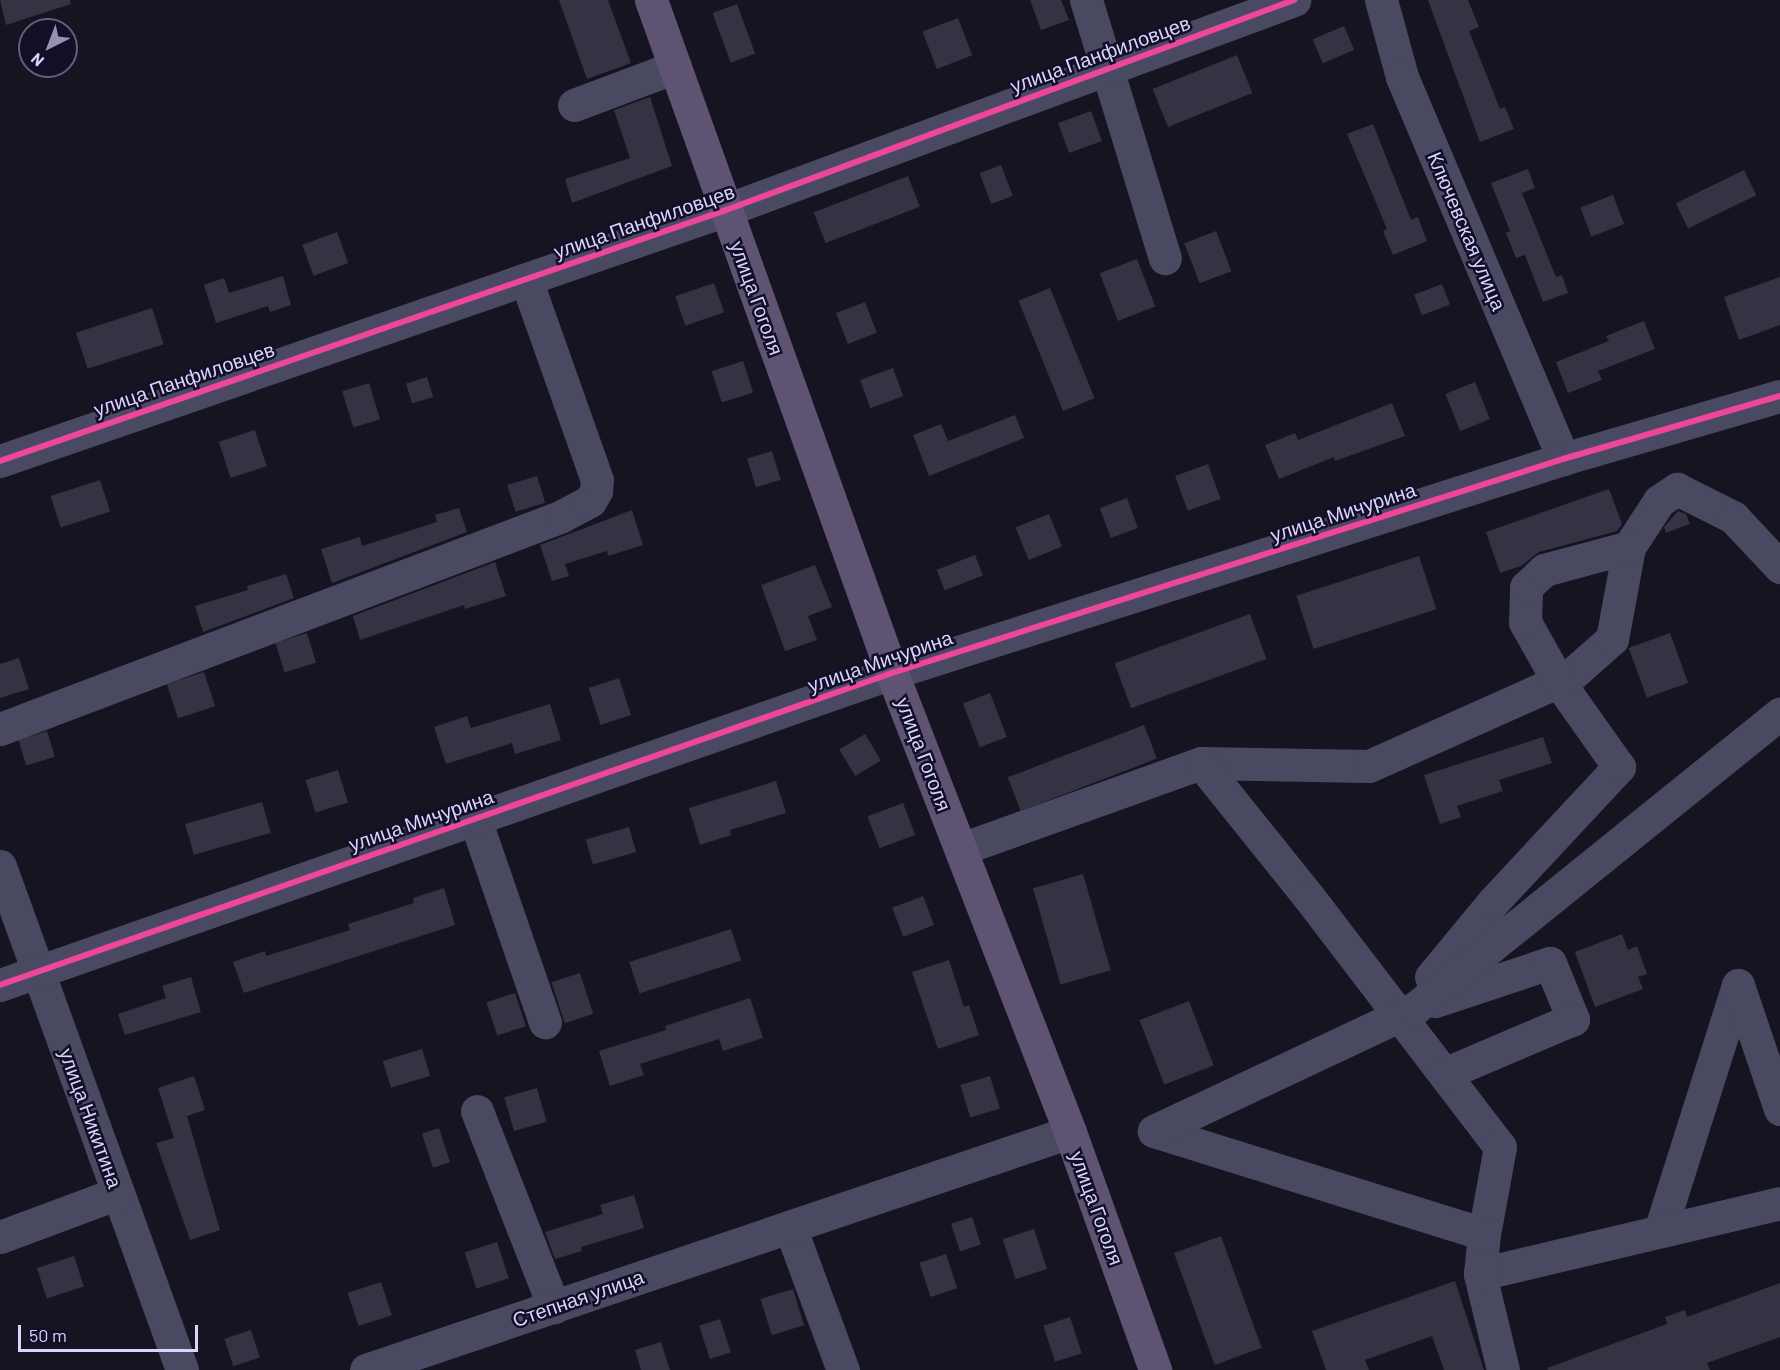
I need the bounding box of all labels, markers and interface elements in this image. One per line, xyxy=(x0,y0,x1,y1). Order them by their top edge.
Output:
street label: улица Панфиловцев xyxy=(1007,10,1193,98)
north arrow xyxy=(18,18,78,78)
text: N xyxy=(27,50,47,71)
street label: Ключевская улица xyxy=(1423,148,1511,314)
street label: улица Панфиловцев xyxy=(550,179,738,263)
street label: улица Гоголя xyxy=(725,238,789,358)
street label: улица Панфиловцев xyxy=(90,337,278,421)
street label: улица Мичурина xyxy=(1267,477,1419,547)
street label: улица Мичурина xyxy=(804,625,956,697)
street label: улица Гоголя xyxy=(891,694,957,814)
street label: улица Мичурина xyxy=(345,784,497,856)
street label: улица Никитина xyxy=(55,1045,127,1191)
street label: улица Гоголя xyxy=(1065,1148,1129,1268)
street label: Степная улица xyxy=(509,1264,647,1332)
scale bar xyxy=(21,1313,201,1351)
text: 50 m xyxy=(29,1324,67,1346)

